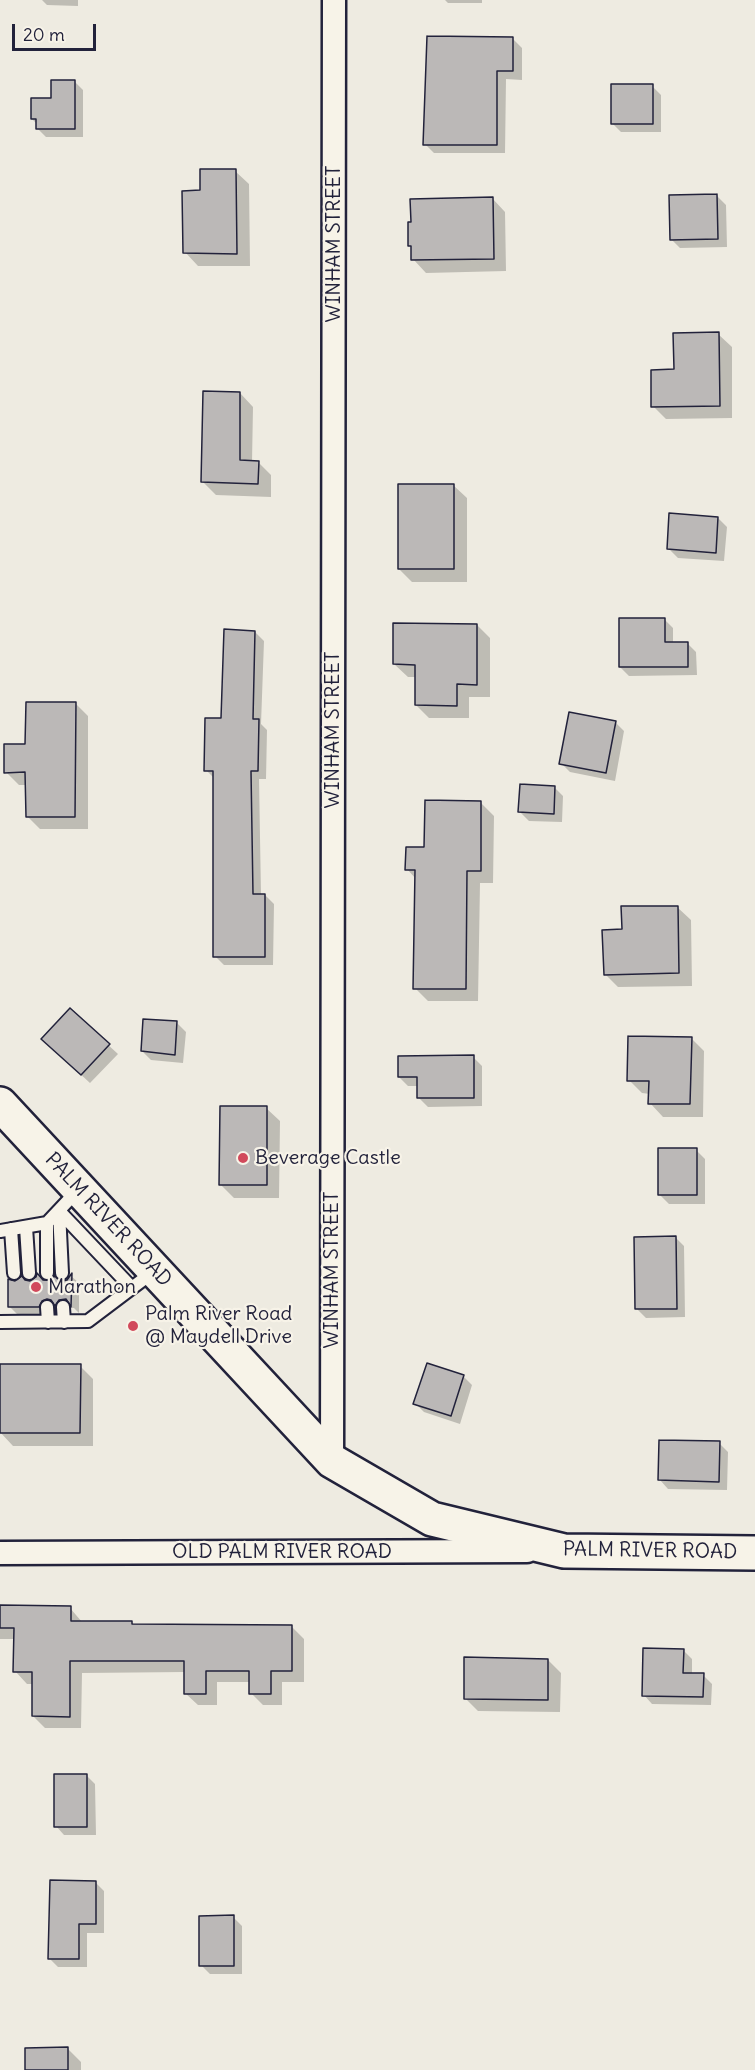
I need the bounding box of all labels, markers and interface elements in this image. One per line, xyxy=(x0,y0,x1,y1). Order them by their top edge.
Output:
scale bar xyxy=(15,12,99,50)
text: 20 m xyxy=(23,23,65,46)
street label: WINHAM STREET xyxy=(322,165,346,323)
street label: WINHAM STREET xyxy=(321,651,345,809)
place label: Beverage Castle xyxy=(255,1146,401,1170)
street label: PALM RIVER ROAD xyxy=(40,1148,176,1292)
marker: Beverage Castle xyxy=(236,1151,250,1165)
street label: WINHAM STREET xyxy=(320,1191,344,1349)
place label: Marathon xyxy=(48,1275,136,1299)
marker: Marathon xyxy=(29,1280,43,1294)
place label: Palm River Road @ Maydell Drive xyxy=(145,1302,292,1349)
marker: Palm River Road @ Maydell Drive xyxy=(126,1319,140,1333)
street label: PALM RIVER ROAD xyxy=(563,1537,737,1565)
street label: OLD PALM RIVER ROAD xyxy=(172,1540,392,1564)

